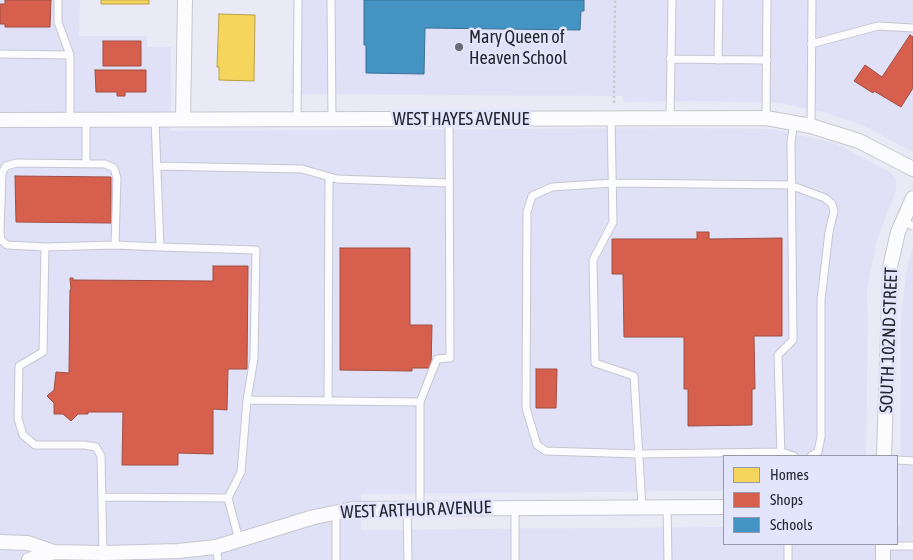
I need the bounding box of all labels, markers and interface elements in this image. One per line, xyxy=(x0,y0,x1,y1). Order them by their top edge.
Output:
place label: Mary Queen of Heaven School xyxy=(469,26,567,68)
marker: Mary Queen of Heaven School xyxy=(453,41,465,53)
street label: WEST HAYES AVENUE xyxy=(393,108,529,130)
street label: SOUTH 102ND STREET xyxy=(876,267,902,413)
legend xyxy=(723,455,898,545)
text: Homes xyxy=(770,466,809,483)
text: Shops xyxy=(770,491,803,508)
street label: WEST ARTHUR AVENUE xyxy=(340,497,492,523)
text: Schools xyxy=(770,516,813,533)

